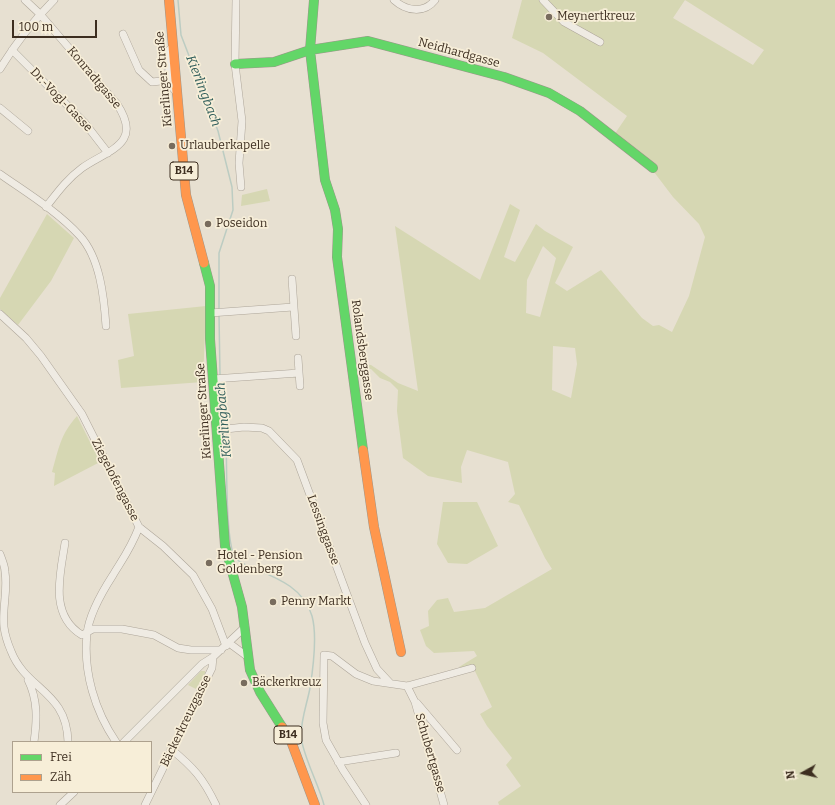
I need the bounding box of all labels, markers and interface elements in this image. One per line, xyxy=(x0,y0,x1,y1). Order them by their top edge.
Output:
place label: Meynertkreuz xyxy=(557,10,635,24)
scale bar xyxy=(14,12,99,38)
marker: Meynertkreuz xyxy=(544,12,554,22)
text: 100 m xyxy=(19,20,53,34)
street label: Kierlinger Straße xyxy=(153,31,175,127)
street label: Neidhardgasse xyxy=(417,35,501,71)
street label: Konradtgasse xyxy=(64,44,124,112)
water label: Kierlingbach xyxy=(182,53,224,129)
street label: Dr.-Vogl-Gasse xyxy=(27,65,95,135)
place label: Urlauberkapelle xyxy=(180,139,270,153)
marker: Urlauberkapelle xyxy=(167,141,177,151)
road number: B14 xyxy=(170,162,198,180)
place label: Poseidon xyxy=(216,217,267,231)
marker: Poseidon xyxy=(203,219,213,229)
street label: Rolandsberggasse xyxy=(348,299,376,401)
street label: Kierlinger Straße xyxy=(193,363,215,459)
water label: Kierlingbach xyxy=(213,382,235,458)
street label: Ziegelofengasse xyxy=(88,437,142,523)
street label: Lessinggasse xyxy=(304,493,342,567)
place label: Hotel - Pension Goldenberg xyxy=(217,549,303,577)
marker: Hotel - Pension Goldenberg xyxy=(204,558,214,568)
place label: Penny Markt xyxy=(281,595,351,609)
marker: Penny Markt xyxy=(268,597,278,607)
street label: Bäckerkreuzgasse xyxy=(158,673,214,769)
place label: Bäckerkreuz xyxy=(252,676,321,690)
marker: Bäckerkreuz xyxy=(239,678,249,688)
street label: Schubertgasse xyxy=(412,712,448,794)
road number: B14 xyxy=(274,726,302,744)
legend xyxy=(12,741,152,793)
text: Frei xyxy=(50,750,72,764)
north arrow xyxy=(783,753,823,793)
text: Zäh xyxy=(50,770,71,784)
text: N xyxy=(784,770,798,780)

